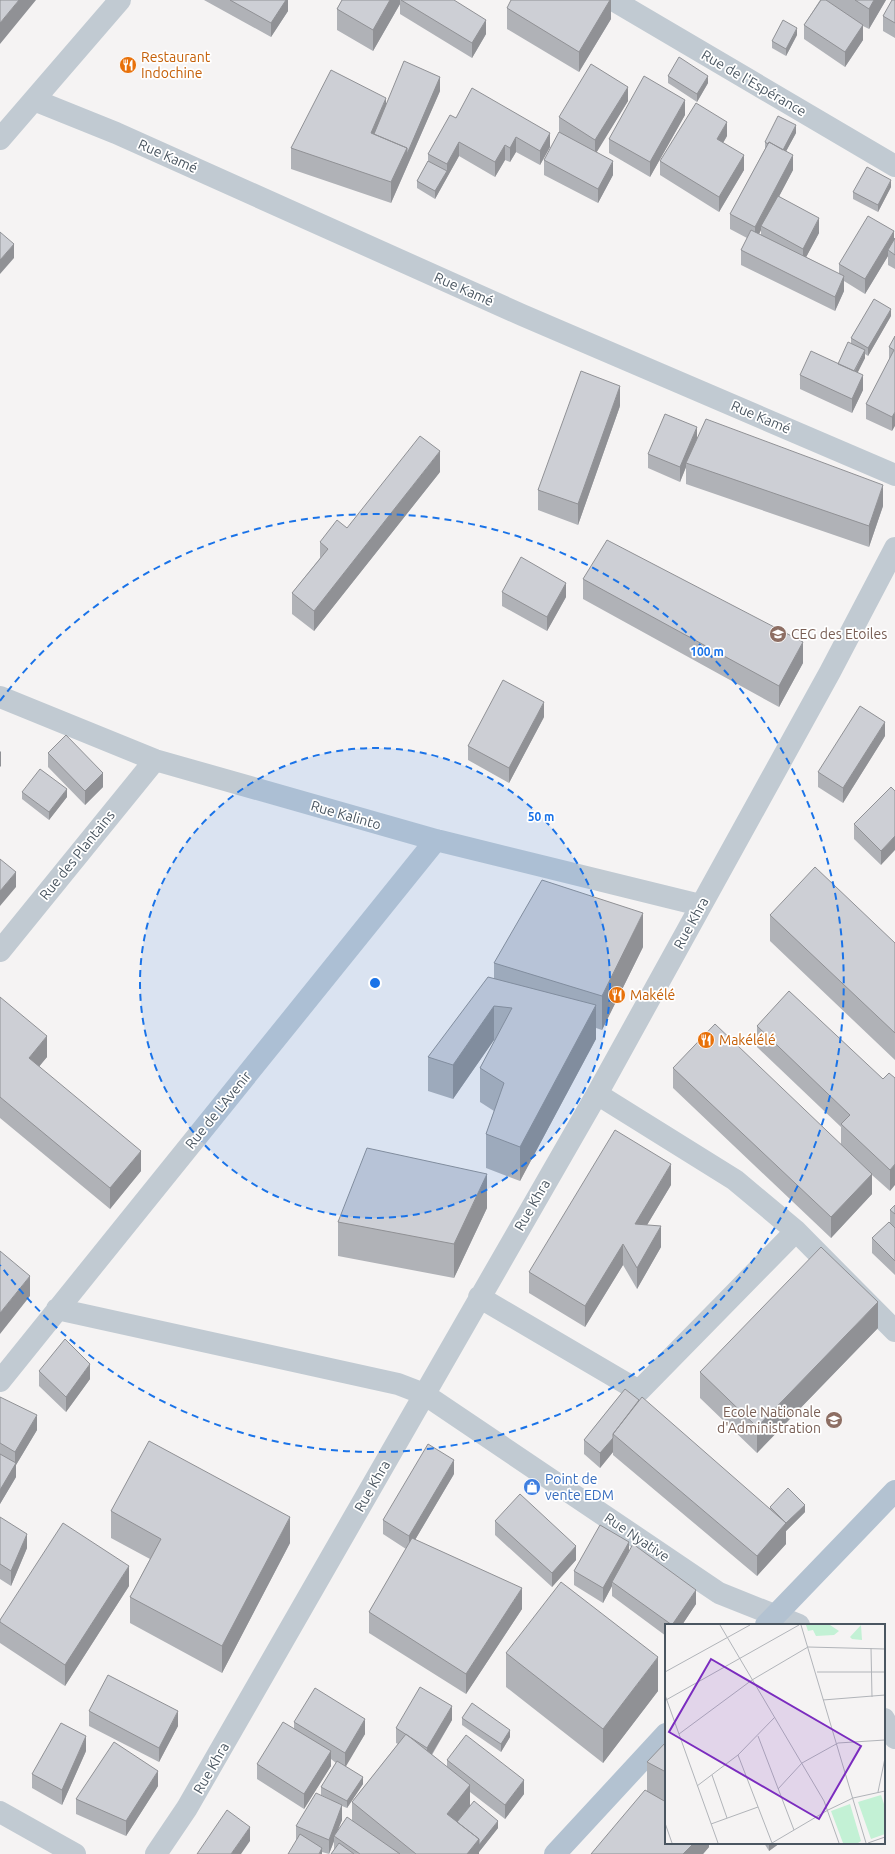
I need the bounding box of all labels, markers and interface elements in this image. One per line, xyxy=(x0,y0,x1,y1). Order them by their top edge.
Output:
street label: Rue de l'Espérance xyxy=(699,46,809,120)
place label: Restaurant Indochine xyxy=(141,49,211,81)
restaurant icon: Restaurant Indochine xyxy=(118,55,138,75)
street label: Rue Kamé xyxy=(136,136,200,176)
street label: Rue Kamé xyxy=(432,269,496,309)
street label: Rue Kamé xyxy=(729,397,793,437)
school or university icon: CEG des Etoiles xyxy=(768,624,788,644)
place label: CEG des Etoiles xyxy=(791,626,887,642)
text: 100 m xyxy=(690,645,724,658)
street label: Rue Kalinto xyxy=(309,797,383,833)
street label: Rue des Plantains xyxy=(36,807,118,903)
text: 50 m xyxy=(528,810,554,823)
street label: Rue Khra xyxy=(670,894,712,952)
centre of rings xyxy=(368,976,382,990)
restaurant icon: Makélé xyxy=(607,985,627,1005)
place label: Makélé xyxy=(630,987,675,1003)
restaurant icon: Makélélé xyxy=(696,1030,716,1050)
place label: Makélélé xyxy=(719,1032,776,1048)
street label: Rue de L'Avenir xyxy=(182,1068,255,1152)
street label: Rue Khra xyxy=(511,1176,553,1234)
place label: Ecole Nationale d'Administration xyxy=(717,1404,821,1436)
school or university icon: Ecole Nationale d'Administration xyxy=(824,1410,844,1430)
street label: Rue Khra xyxy=(351,1457,393,1515)
place label: Point de vente EDM xyxy=(545,1471,614,1503)
shop icon: Point de vente EDM xyxy=(522,1477,542,1497)
street label: Rue Nyative xyxy=(601,1509,673,1565)
inset map xyxy=(665,1624,885,1844)
street label: Rue Khra xyxy=(190,1739,232,1797)

